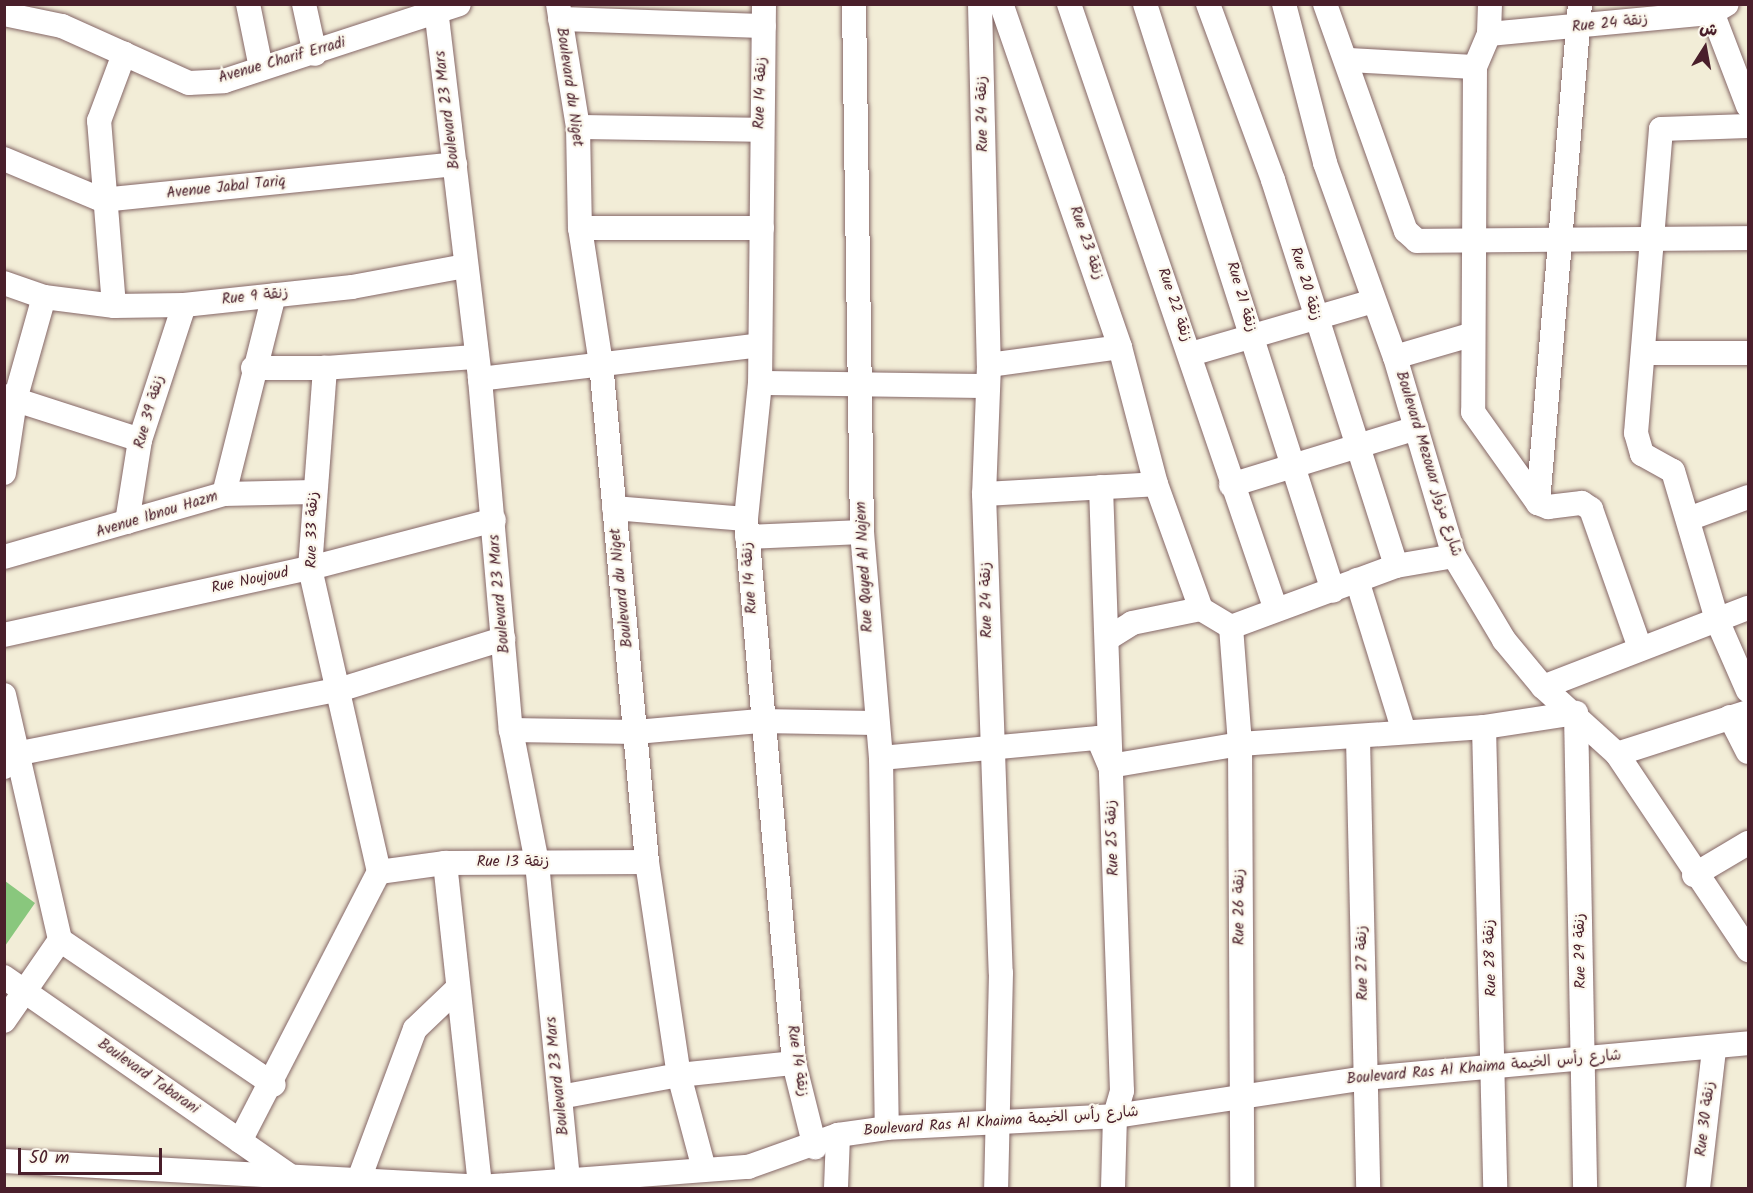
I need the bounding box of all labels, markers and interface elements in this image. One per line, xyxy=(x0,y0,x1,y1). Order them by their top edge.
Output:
street label: Rue 24 زنقة xyxy=(1571,11,1649,37)
text: ش xyxy=(1697,16,1720,44)
north arrow xyxy=(1675,18,1735,78)
street label: Boulevard du Niget xyxy=(552,26,586,148)
street label: Avenue Charif Erradi xyxy=(216,34,348,88)
street label: Boulevard 23 Mars xyxy=(432,50,464,170)
street label: Rue 14 زنقة xyxy=(751,57,771,129)
street label: Rue 24 زنقة xyxy=(973,76,993,152)
street label: Avenue Jabal Tariq xyxy=(166,173,286,203)
street label: Rue 23 زنقة xyxy=(1065,204,1107,282)
street label: Rue 20 زنقة xyxy=(1285,245,1325,323)
street label: Rue 21 زنقة xyxy=(1222,260,1260,334)
street label: Rue 22 زنقة xyxy=(1153,266,1195,344)
street label: Rue 9 زنقة xyxy=(221,285,289,309)
street label: Boulevard Mezouar شارع مزوار xyxy=(1391,369,1465,559)
street label: Rue 39 زنقة xyxy=(131,373,169,451)
street label: Avenue Ibnou Hazm xyxy=(94,488,220,542)
street label: Rue 33 زنقة xyxy=(303,492,323,568)
street label: Rue Qayed Al Najem xyxy=(853,501,877,633)
street label: Boulevard du Niget xyxy=(607,527,637,649)
street label: Boulevard 23 Mars xyxy=(486,534,514,654)
street label: Rue 14 زنقة xyxy=(738,541,762,615)
street label: Rue 24 زنقة xyxy=(977,562,997,638)
street label: Rue Noujoud xyxy=(210,564,290,598)
street label: Rue 25 زنقة xyxy=(1103,800,1123,876)
street label: Rue 13 زنقة xyxy=(477,854,549,872)
street label: Rue 26 زنقة xyxy=(1231,869,1249,945)
street label: Rue 29 زنقة xyxy=(1571,913,1591,989)
street label: Rue 28 زنقة xyxy=(1481,919,1501,997)
street label: Rue 27 زنقة xyxy=(1353,925,1373,1001)
street label: Boulevard 23 Mars xyxy=(543,1016,573,1136)
street label: Rue 14 زنقة xyxy=(782,1024,812,1098)
street label: Boulevard Tabarani xyxy=(94,1035,202,1119)
street label: Boulevard Ras Al Khaima شارع رأس الخيمة xyxy=(1346,1047,1622,1089)
street label: Rue 30 زنقة xyxy=(1692,1080,1720,1158)
street label: Boulevard Ras Al Khaima شارع رأس الخيمة xyxy=(863,1103,1139,1141)
scale bar xyxy=(21,1136,165,1174)
text: 50 m xyxy=(29,1144,69,1173)

